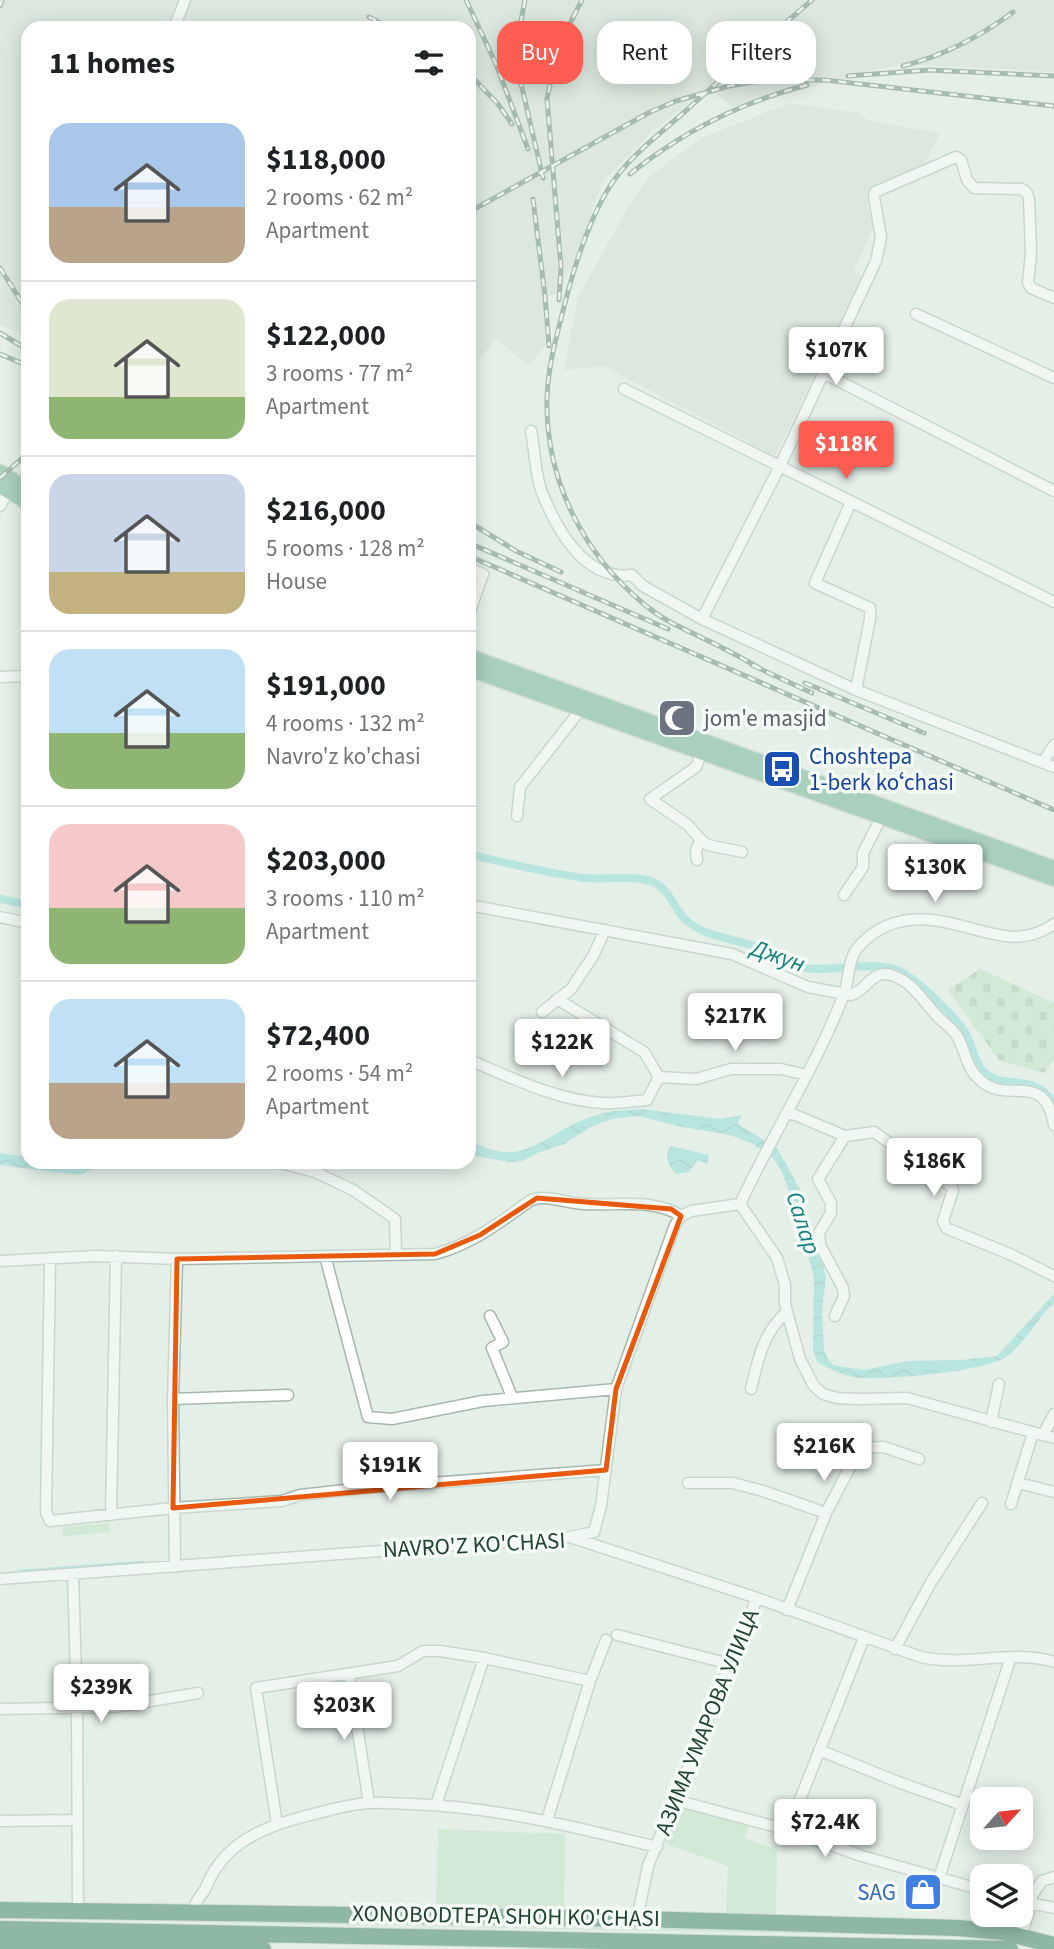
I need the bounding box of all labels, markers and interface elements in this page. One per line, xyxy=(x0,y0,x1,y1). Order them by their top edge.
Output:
chip: Buy xyxy=(497,21,583,84)
chip: Rent xyxy=(597,21,692,84)
chip: Filters xyxy=(706,21,816,84)
text: 11 homes xyxy=(49,42,175,85)
icon: filters xyxy=(410,44,448,82)
text: $118,000 xyxy=(266,138,386,181)
icon: home xyxy=(105,151,189,235)
text: 2 rooms · 62 m² xyxy=(266,181,413,214)
text: Apartment xyxy=(266,214,369,247)
text: $122,000 xyxy=(266,314,386,357)
icon: home xyxy=(105,327,189,411)
pin: $107K xyxy=(787,328,885,387)
text: $107K xyxy=(805,333,867,366)
text: 3 rooms · 77 m² xyxy=(266,357,413,390)
text: Apartment xyxy=(266,390,369,423)
pin: $118K xyxy=(797,421,895,481)
text: $118K xyxy=(815,427,877,460)
text: $216,000 xyxy=(266,489,386,532)
icon: home xyxy=(105,502,189,586)
text: 5 rooms · 128 m² xyxy=(266,532,425,565)
text: House xyxy=(266,565,327,598)
text: $191,000 xyxy=(266,664,386,707)
icon: home xyxy=(105,677,189,761)
mosque icon: jom'e masjid xyxy=(656,697,698,739)
place label: jom'e masjid xyxy=(703,702,827,735)
text: 4 rooms · 132 m² xyxy=(266,707,425,740)
text: Navro'z ko'chasi xyxy=(266,740,421,773)
place label: Choshtepa 1-berk koʻchasi xyxy=(809,740,954,799)
bus stop icon: Choshtepa 1-berk koʻchasi xyxy=(761,748,803,790)
text: $203,000 xyxy=(266,839,386,882)
pin: $130K xyxy=(886,844,984,904)
text: $130K xyxy=(904,850,966,883)
icon: home xyxy=(105,852,189,936)
text: 3 rooms · 110 m² xyxy=(266,882,425,915)
text: Apartment xyxy=(266,915,369,948)
water label: Джун xyxy=(744,930,810,982)
pin: $217K xyxy=(686,993,784,1053)
text: $217K xyxy=(704,999,766,1032)
text: $72,400 xyxy=(266,1014,370,1057)
pin: $122K xyxy=(513,1020,611,1079)
text: $122K xyxy=(531,1025,593,1058)
icon: home xyxy=(105,1027,189,1111)
text: 2 rooms · 54 m² xyxy=(266,1057,413,1090)
text: Apartment xyxy=(266,1090,369,1123)
pin: $186K xyxy=(885,1138,983,1198)
text: $186K xyxy=(903,1144,965,1177)
water label: Салар xyxy=(776,1187,830,1259)
pin: $216K xyxy=(775,1424,873,1483)
text: $216K xyxy=(793,1429,855,1462)
pin: $191K xyxy=(341,1442,439,1502)
text: $191K xyxy=(359,1448,421,1481)
street label: NAVRO'Z KO'CHASI xyxy=(382,1524,566,1566)
street label: АЗИМА УМАРОВА УЛИЦА xyxy=(646,1603,768,1840)
pin: $239K xyxy=(52,1664,150,1724)
text: $239K xyxy=(70,1670,132,1703)
pin: $203K xyxy=(295,1682,393,1742)
text: $203K xyxy=(313,1688,375,1721)
north arrow xyxy=(970,1787,1032,1850)
map controls xyxy=(970,1787,1033,1927)
pin: $72.4K xyxy=(768,1800,882,1859)
text: $72.4K xyxy=(790,1805,860,1838)
button: layers xyxy=(970,1864,1033,1927)
shop icon: SAG xyxy=(902,1871,944,1913)
place label: SAG xyxy=(857,1876,896,1909)
street label: XONOBODTEPA SHOH KO'CHASI xyxy=(352,1897,660,1935)

